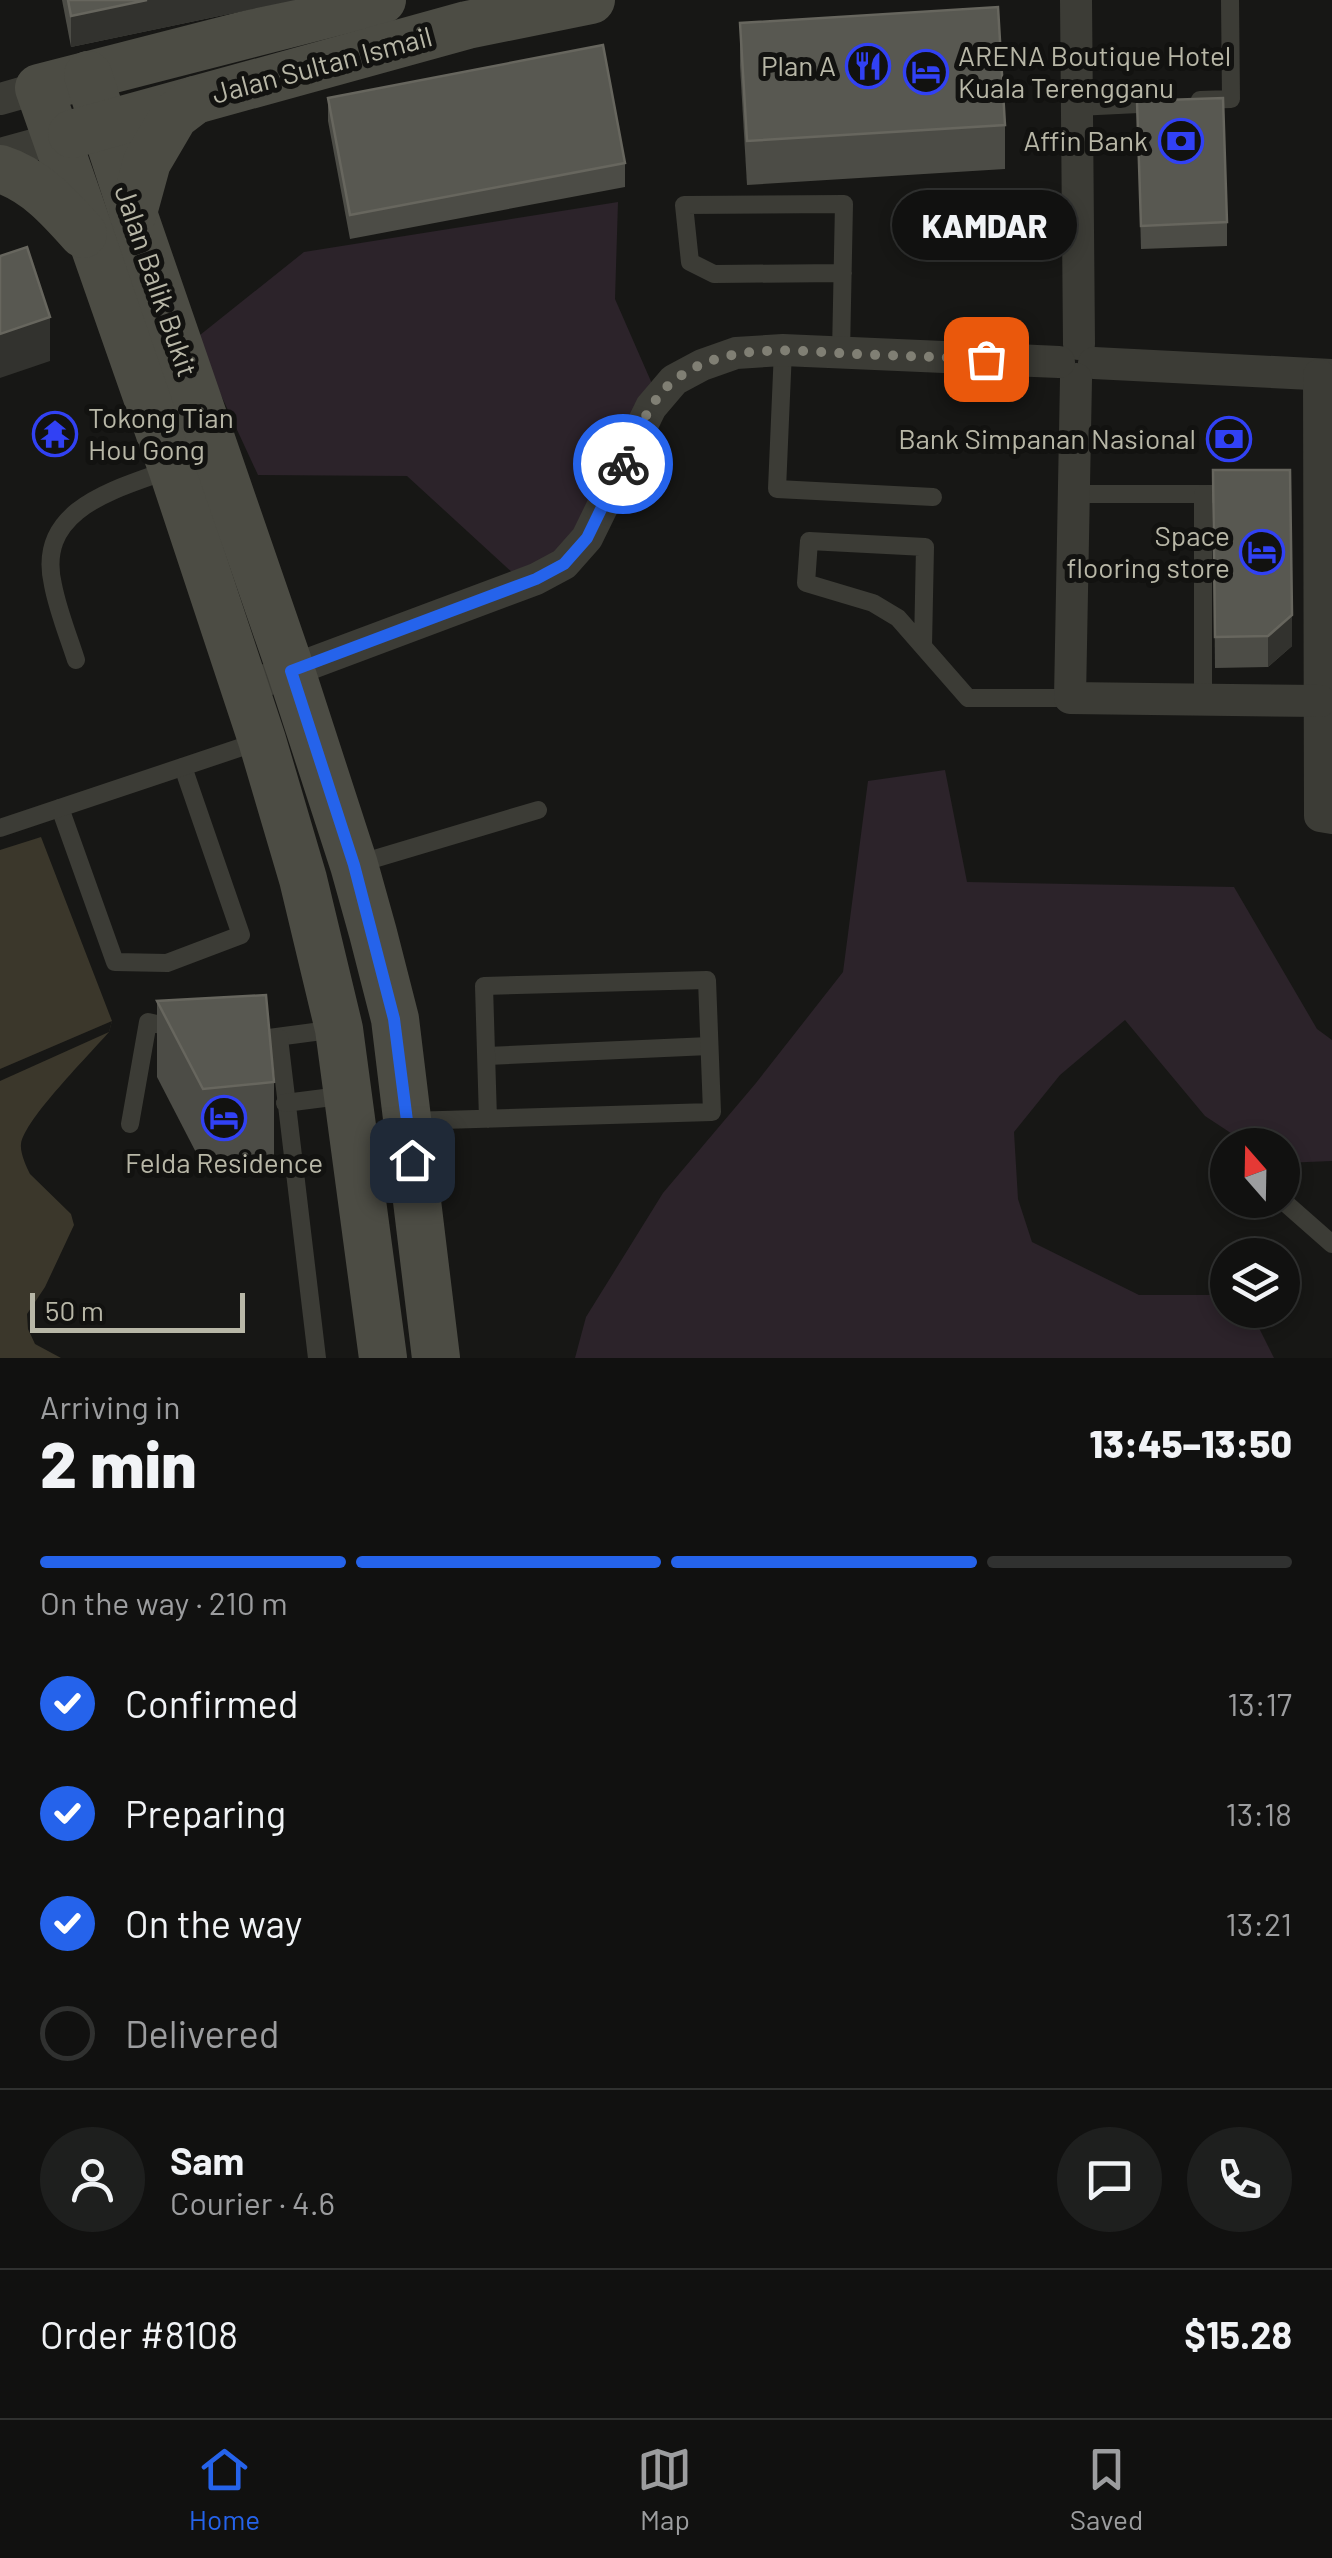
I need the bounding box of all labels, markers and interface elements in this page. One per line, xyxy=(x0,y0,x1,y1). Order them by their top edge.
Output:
street label: Jalan Sultan Ismail xyxy=(208,18,436,110)
place label: ARENA Boutique Hotel Kuala Terengganu xyxy=(958,38,1231,104)
restaurant icon: Plan A xyxy=(845,43,891,89)
place label: Plan A xyxy=(761,48,836,82)
hotel icon: ARENA Boutique Hotel Kuala Terengganu xyxy=(903,49,949,95)
bank icon: Affin Bank xyxy=(1158,118,1204,164)
place label: Affin Bank xyxy=(1024,123,1148,157)
street label: Jalan Balik Bukit xyxy=(108,180,206,381)
callout: KAMDAR xyxy=(894,189,1078,259)
text: KAMDAR xyxy=(922,206,1047,244)
pin xyxy=(944,317,1029,402)
icon: bag xyxy=(959,332,1014,387)
place label: Tokong Tian Hou Gong xyxy=(88,400,234,466)
temple icon: Tokong Tian Hou Gong xyxy=(32,411,78,457)
courier xyxy=(573,414,673,514)
bank icon: Bank Simpanan Nasional xyxy=(1206,416,1252,462)
place label: Bank Simpanan Nasional xyxy=(898,421,1196,455)
icon: bike xyxy=(596,437,651,492)
place label: Space flooring store xyxy=(1067,518,1230,584)
hotel icon: Space flooring store xyxy=(1239,529,1285,575)
hotel icon: Felda Residence xyxy=(201,1095,247,1141)
pin xyxy=(370,1118,455,1203)
north arrow xyxy=(1210,1128,1300,1218)
map controls xyxy=(1210,1128,1300,1328)
icon: home xyxy=(385,1133,440,1188)
place label: Felda Residence xyxy=(125,1145,323,1179)
button: layers xyxy=(1210,1238,1300,1328)
scale bar xyxy=(30,1288,245,1332)
text: 50 m xyxy=(45,1293,104,1327)
text: Arriving in xyxy=(40,1387,180,1425)
text: 13:45–13:50 xyxy=(1090,1420,1292,1466)
text: 2 min xyxy=(40,1423,197,1501)
text: On the way · 210 m xyxy=(40,1583,288,1621)
icon: check xyxy=(40,1676,95,1731)
text: Confirmed xyxy=(125,1680,298,1726)
text: 13:17 xyxy=(1227,1684,1292,1722)
icon: check xyxy=(40,1786,95,1841)
text: Preparing xyxy=(125,1790,286,1836)
text: 13:18 xyxy=(1226,1794,1292,1832)
icon: check xyxy=(40,1896,95,1951)
text: On the way xyxy=(125,1900,302,1946)
text: 13:21 xyxy=(1226,1904,1292,1942)
text: Delivered xyxy=(125,2010,279,2056)
button: person xyxy=(40,2127,145,2232)
button: chat xyxy=(1057,2127,1162,2232)
button: phone xyxy=(1187,2127,1292,2232)
text: Sam xyxy=(170,2137,244,2183)
text: Courier · 4.6 xyxy=(170,2183,335,2221)
text: Order #8108 xyxy=(40,2311,238,2357)
text: $15.28 xyxy=(1184,2311,1292,2357)
tab: Home xyxy=(189,2442,260,2536)
tab: Map xyxy=(637,2442,692,2536)
tab: Saved xyxy=(1070,2442,1143,2536)

